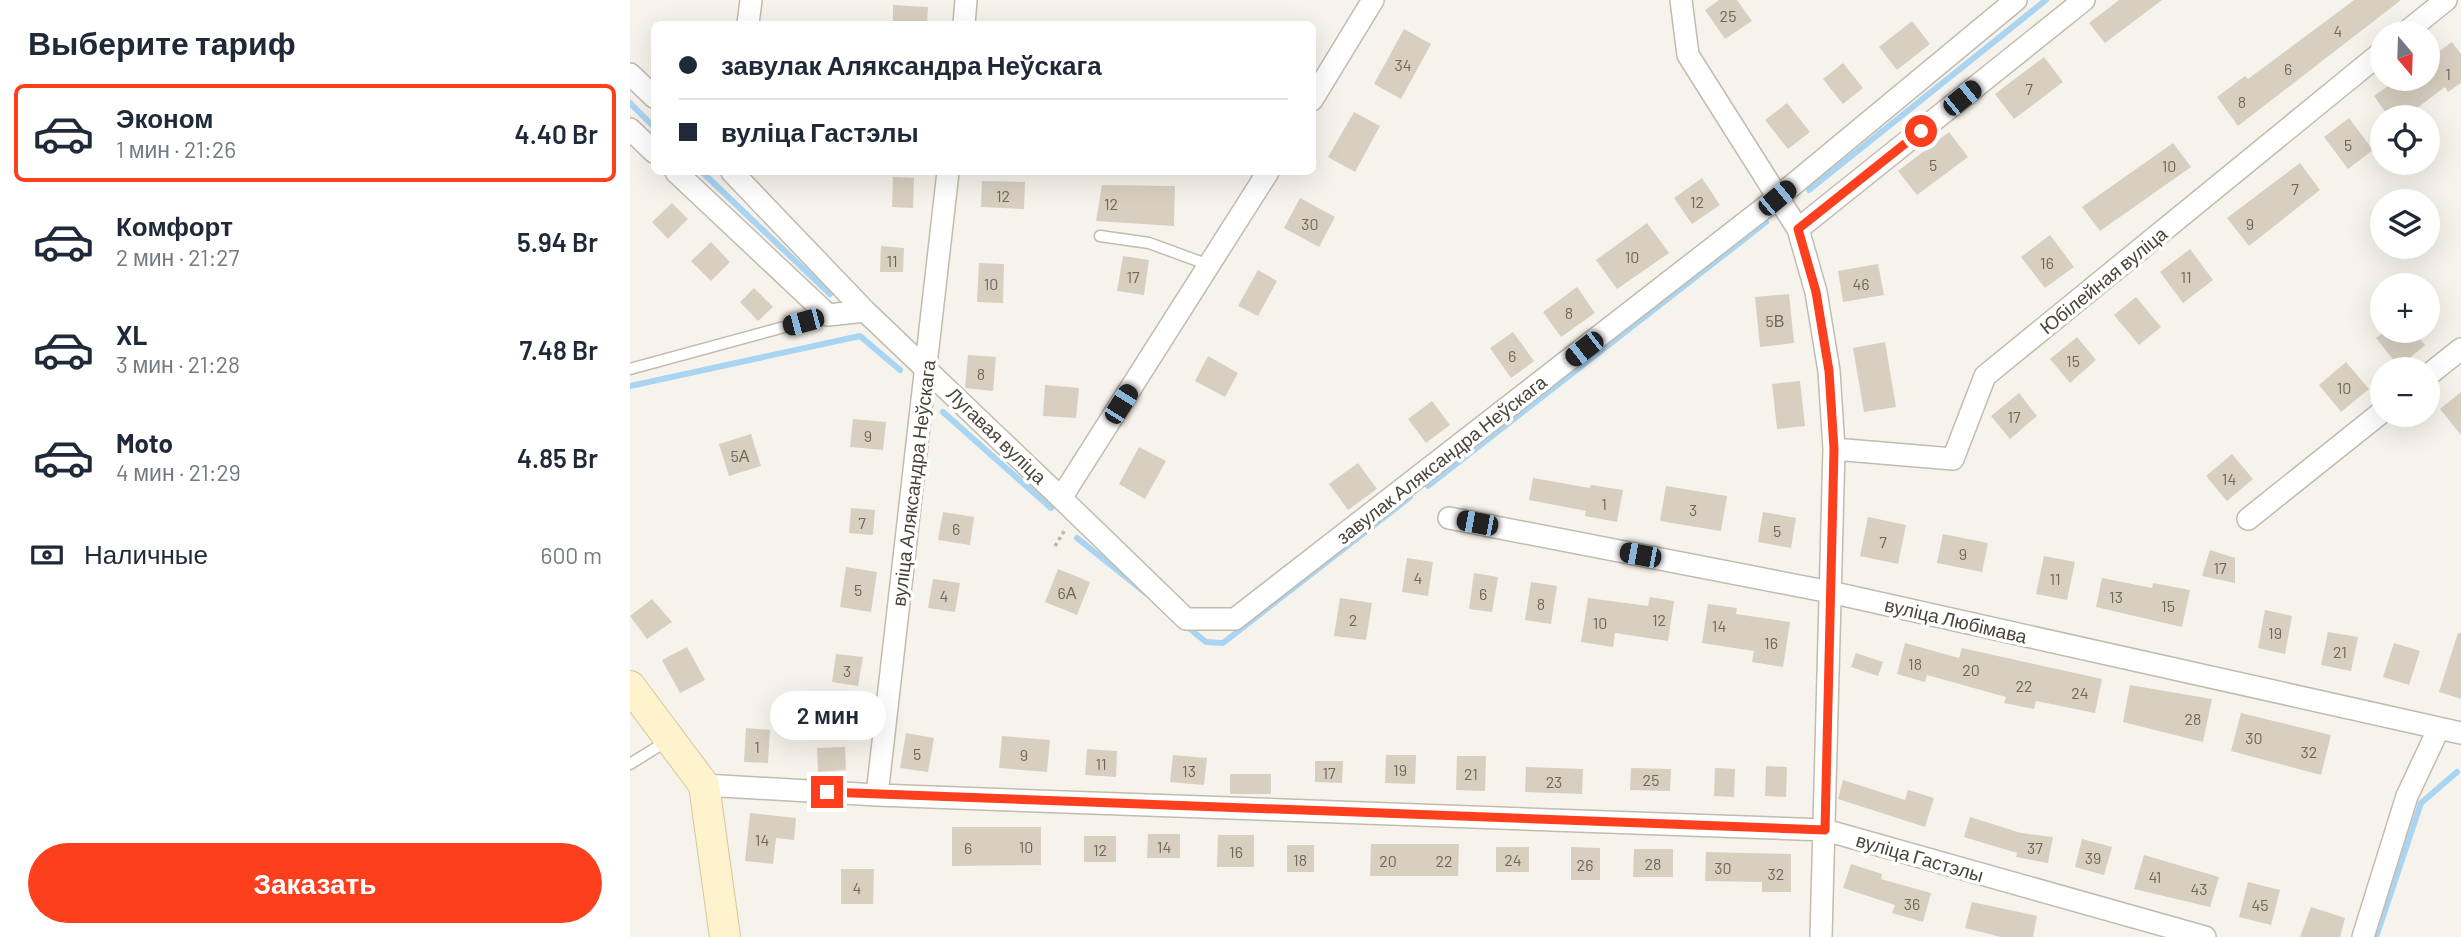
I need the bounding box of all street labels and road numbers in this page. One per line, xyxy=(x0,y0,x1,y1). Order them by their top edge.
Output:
street label: Юбілейная вуліца xyxy=(2035,221,2172,338)
street label: вуліца Аляксандра Неўскага xyxy=(886,358,940,608)
street label: завулак Аляксандра Неўскага xyxy=(1331,369,1551,548)
street label: Лугавая вуліца xyxy=(942,382,1052,488)
street label: вуліца Любімава xyxy=(1883,592,2030,648)
street label: вуліца Гастэлы xyxy=(1854,828,1986,886)

